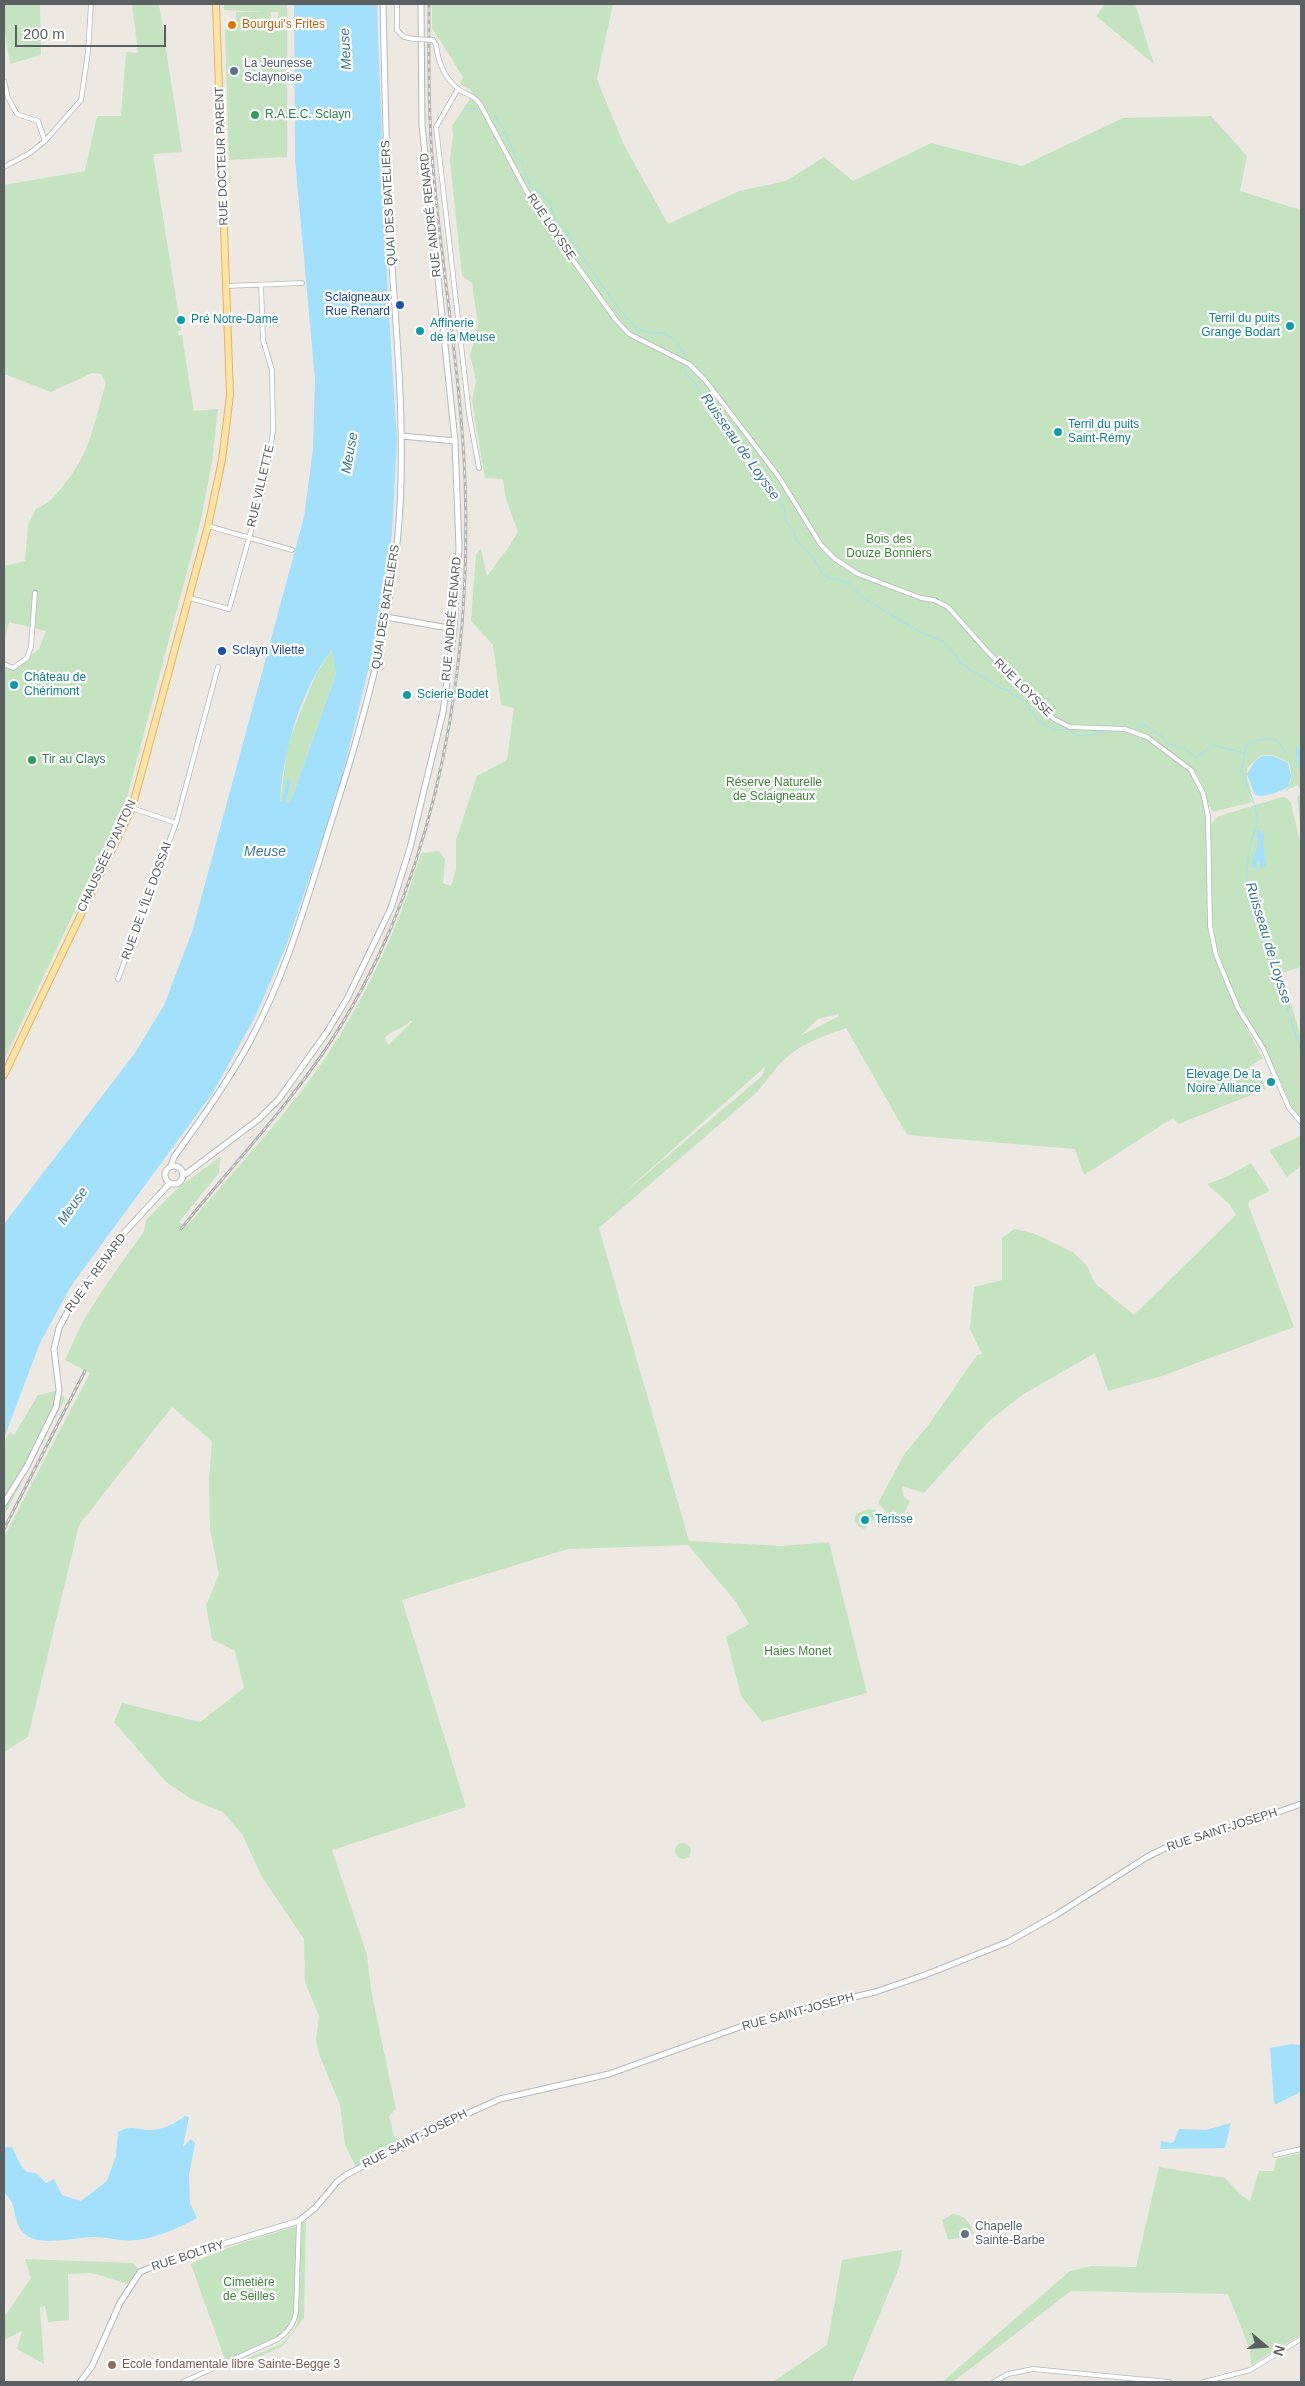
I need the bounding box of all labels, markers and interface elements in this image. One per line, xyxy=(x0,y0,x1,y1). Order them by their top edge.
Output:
scale bar xyxy=(18,15,169,47)
place label: Bourgui's Frites xyxy=(242,18,325,32)
marker: Bourgui's Frites xyxy=(226,19,238,31)
text: 200 m xyxy=(23,25,65,42)
water label: Meuse xyxy=(337,28,355,70)
place label: La Jeunesse Sclaynoise xyxy=(244,57,312,85)
marker: La Jeunesse Sclaynoise xyxy=(228,65,240,77)
street label: RUE DOCTEUR PARENT xyxy=(212,86,232,226)
place label: R.A.E.C. Sclayn xyxy=(265,108,351,122)
marker: R.A.E.C. Sclayn xyxy=(249,109,261,121)
street label: QUAI DES BATELIERS xyxy=(379,140,399,266)
street label: RUE ANDRÉ RENARD xyxy=(417,152,445,278)
street label: RUE LOYSSE xyxy=(524,191,578,263)
place label: Sclaigneaux Rue Renard xyxy=(325,291,390,319)
marker: Sclaigneaux Rue Renard xyxy=(394,299,406,311)
place label: Terril du puits Grange Bodart xyxy=(1201,312,1280,340)
place label: Pré Notre-Dame xyxy=(191,313,278,327)
marker: Pré Notre-Dame xyxy=(175,314,187,326)
place label: Affinerie de la Meuse xyxy=(430,317,495,345)
marker: Terril du puits Grange Bodart xyxy=(1284,320,1296,332)
marker: Affinerie de la Meuse xyxy=(414,325,426,337)
water label: Ruisseau de Loysse xyxy=(697,391,783,503)
place label: Terril du puits Saint-Rémy xyxy=(1068,418,1139,446)
marker: Terril du puits Saint-Rémy xyxy=(1052,426,1064,438)
water label: Meuse xyxy=(338,431,362,475)
street label: RUE VILLETTE xyxy=(245,443,277,529)
park label: Bois des Douze Bonniers xyxy=(846,533,932,561)
street label: QUAI DES BATELIERS xyxy=(369,544,403,670)
street label: RUE ANDRÉ RENARD xyxy=(439,556,465,682)
place label: Sclayn Vilette xyxy=(232,644,304,658)
marker: Sclayn Vilette xyxy=(216,645,228,657)
street label: RUE LOYSSE xyxy=(991,656,1055,720)
place label: Château de Chérimont xyxy=(24,671,86,699)
marker: Château de Chérimont xyxy=(8,679,20,691)
place label: Scierie Bodet xyxy=(417,688,488,702)
marker: Scierie Bodet xyxy=(401,689,413,701)
place label: Tir au Clays xyxy=(42,753,106,767)
marker: Tir au Clays xyxy=(26,754,38,766)
park label: Réserve Naturelle de Sclaigneaux xyxy=(726,776,822,804)
street label: CHAUSSÉE D'ANTON xyxy=(75,798,139,914)
street label: RUE DE L'ÎLE DOSSAI xyxy=(119,840,175,962)
water label: Meuse xyxy=(244,844,286,860)
water label: Ruisseau de Loysse xyxy=(1242,880,1294,1006)
place label: Elevage De la Noire Alliance xyxy=(1186,1068,1261,1096)
marker: Elevage De la Noire Alliance xyxy=(1265,1076,1277,1088)
water label: Meuse xyxy=(54,1184,92,1228)
street label: RUE A. RENARD xyxy=(63,1231,129,1315)
place label: Terisse xyxy=(875,1513,913,1527)
marker: Terisse xyxy=(859,1514,871,1526)
park label: Haies Monet xyxy=(764,1645,832,1659)
street label: RUE SAINT-JOSEPH xyxy=(1165,1805,1279,1855)
street label: RUE SAINT-JOSEPH xyxy=(740,1990,856,2034)
street label: RUE SAINT-JOSEPH xyxy=(360,2106,470,2172)
place label: Chapelle Sainte-Barbe xyxy=(975,2220,1045,2248)
marker: Chapelle Sainte-Barbe xyxy=(959,2228,971,2240)
street label: RUE BOLTRY xyxy=(150,2237,226,2275)
park label: Cimetière de Seilles xyxy=(223,2276,275,2304)
north arrow xyxy=(1240,2321,1290,2371)
text: N xyxy=(1270,2343,1288,2358)
place label: Ecole fondamentale libre Sainte-Begge 3 xyxy=(122,2358,340,2372)
marker: Ecole fondamentale libre Sainte-Begge 3 xyxy=(106,2359,118,2371)

